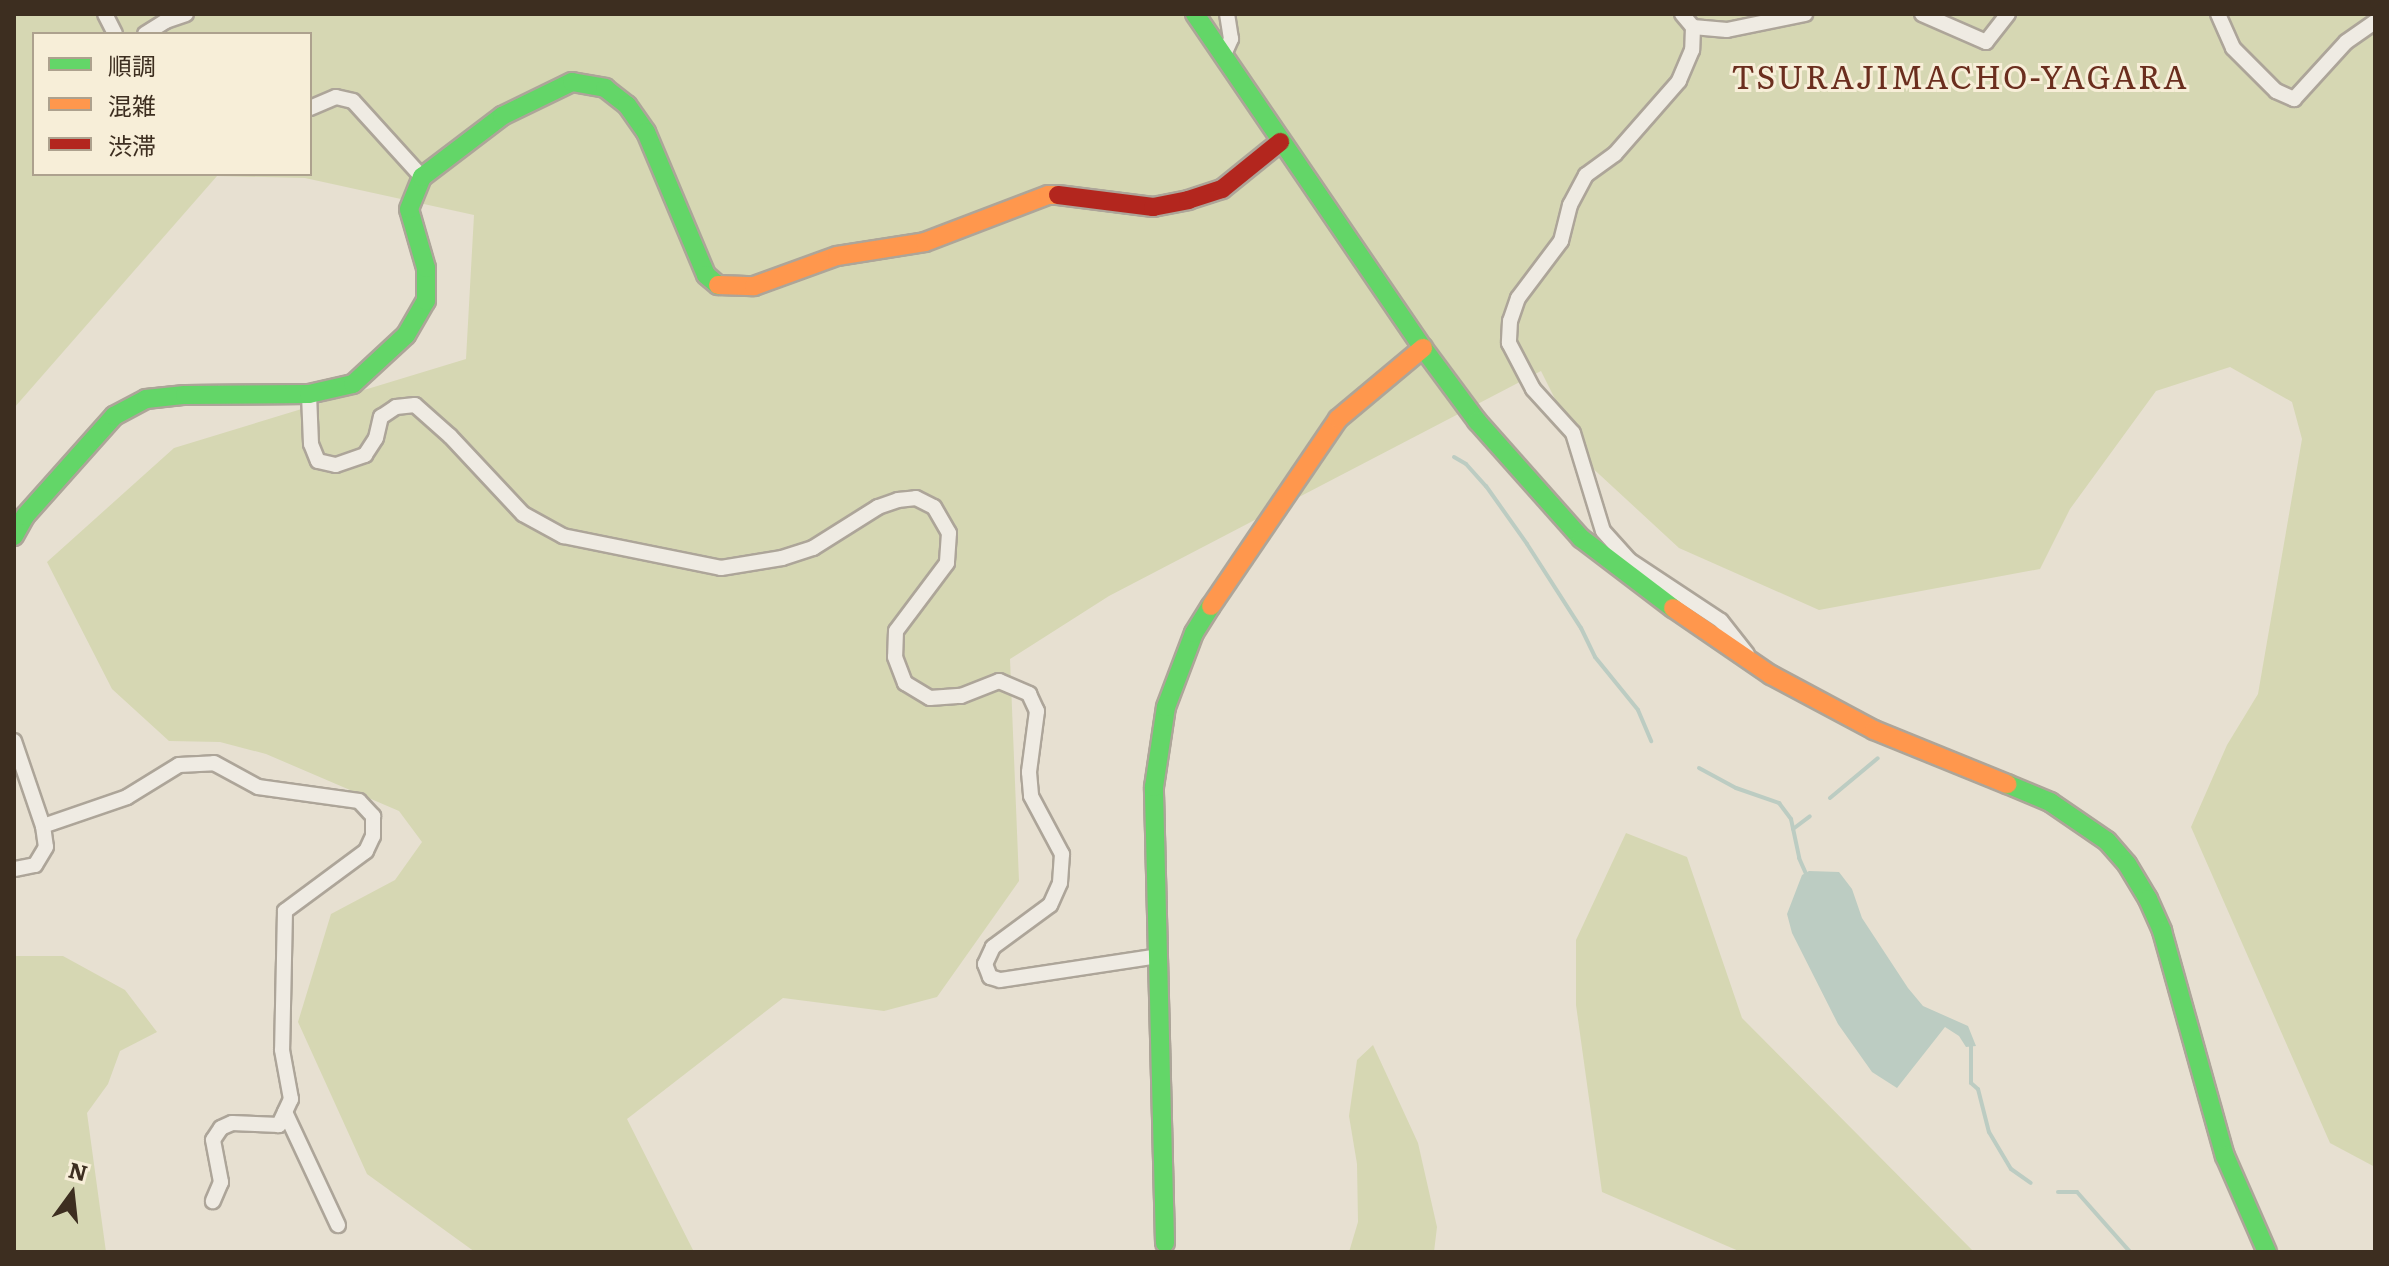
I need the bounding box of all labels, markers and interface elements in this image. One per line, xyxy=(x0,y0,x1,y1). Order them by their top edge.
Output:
legend xyxy=(32,32,312,176)
text: 順調 xyxy=(108,47,156,82)
district label: TSURAJIMACHO-YAGARA xyxy=(1731,56,2189,94)
text: 混雑 xyxy=(108,87,156,122)
text: 渋滞 xyxy=(108,127,156,162)
text: N xyxy=(65,1152,92,1189)
north arrow xyxy=(32,1154,112,1234)

